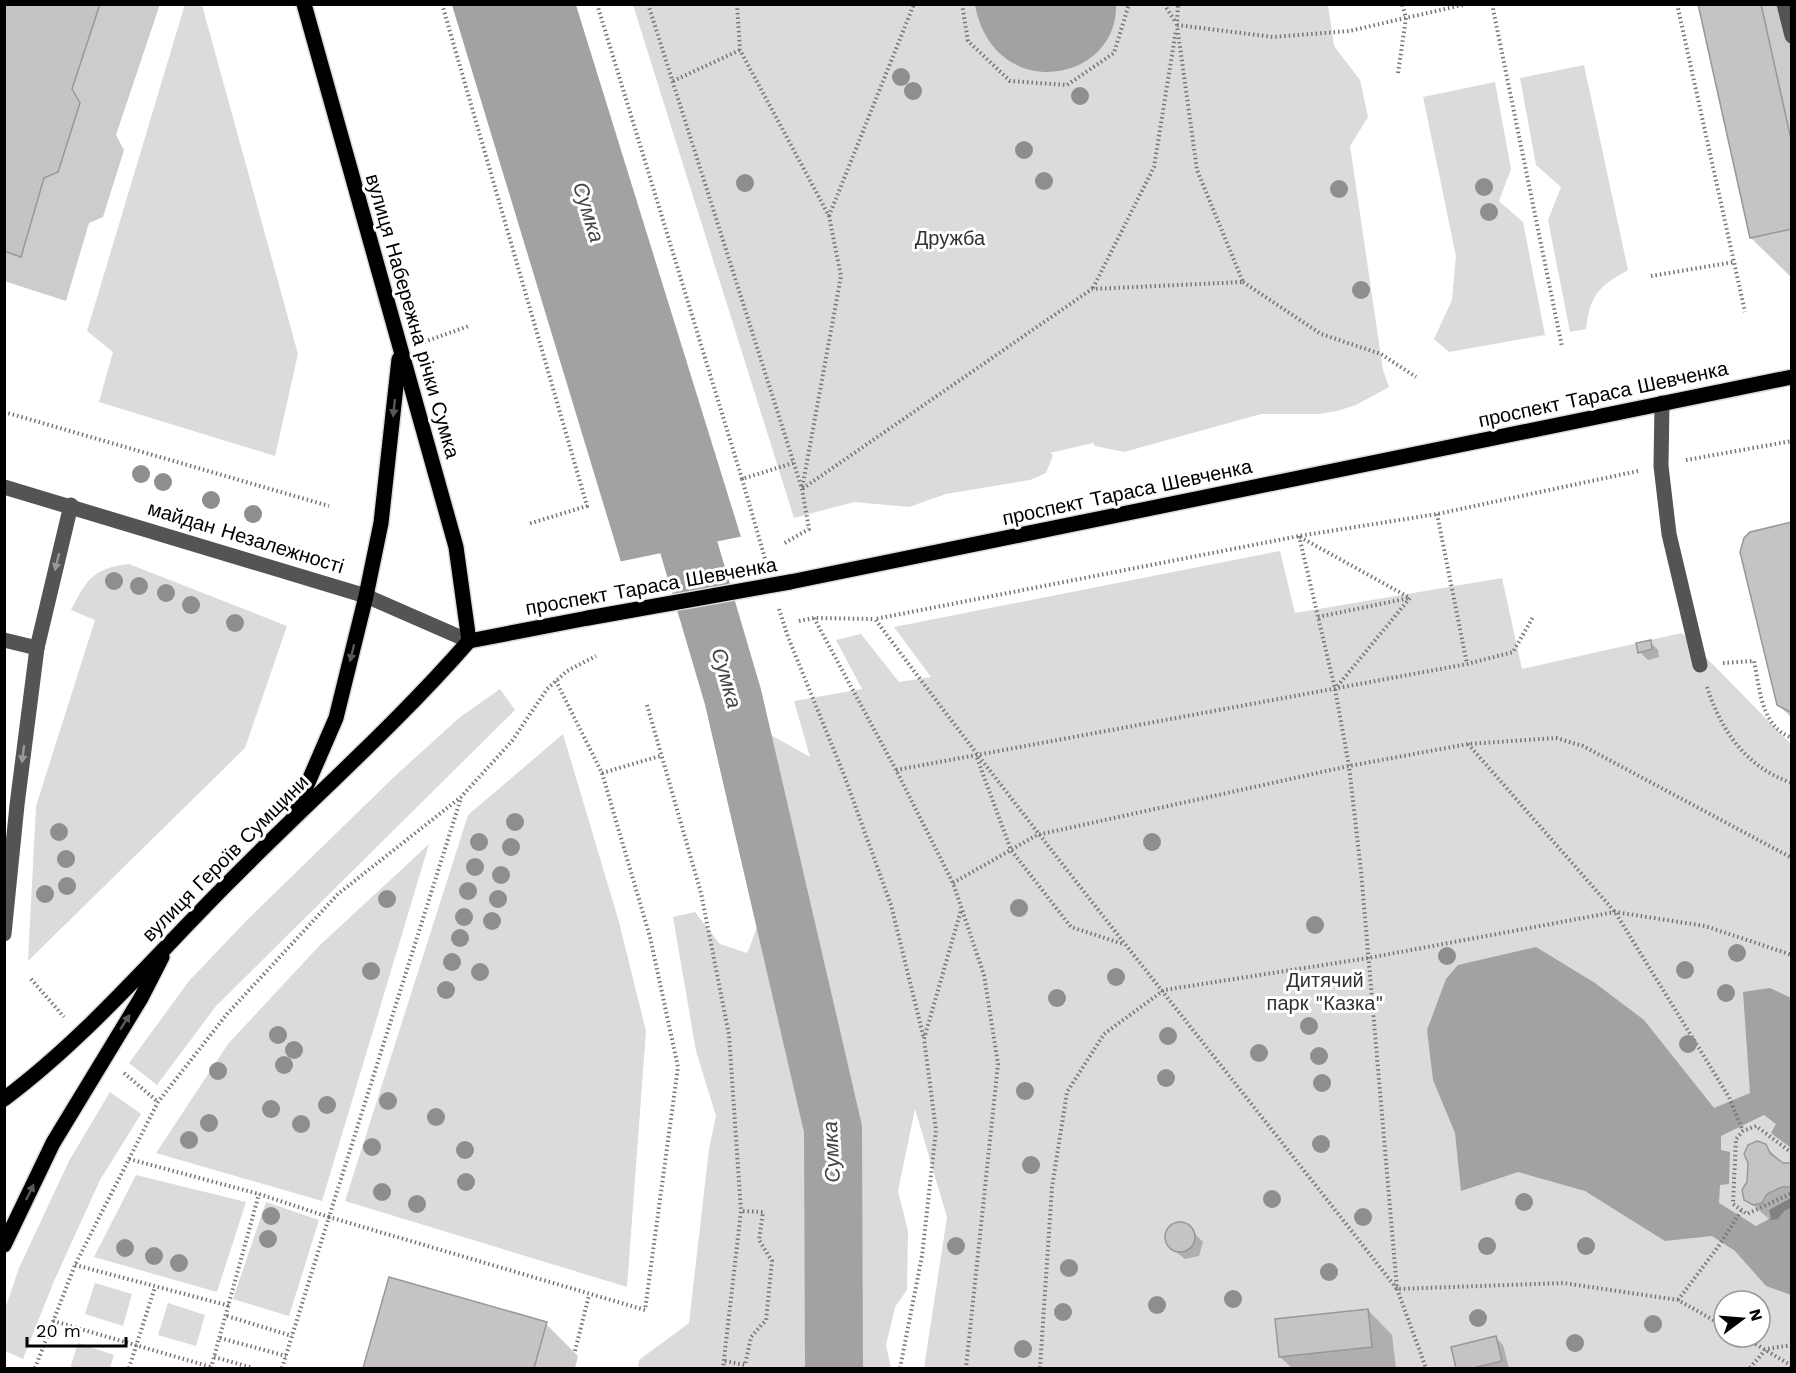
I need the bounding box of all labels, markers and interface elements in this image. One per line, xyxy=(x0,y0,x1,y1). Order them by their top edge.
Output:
street label: вулиця Набережна річки Сумка xyxy=(361,171,465,462)
water label: Сумка xyxy=(568,179,610,245)
park label: Дружба xyxy=(915,226,986,250)
street label: проспект Тараса Шевченка xyxy=(1476,356,1731,432)
one-way arrow xyxy=(389,399,399,418)
street label: проспект Тараса Шевченка xyxy=(1000,454,1255,530)
street label: майдан Незалежності xyxy=(145,496,347,578)
street label: проспект Тараса Шевченка xyxy=(523,552,779,620)
one-way arrow xyxy=(52,553,62,571)
one-way arrow xyxy=(346,644,356,662)
water label: Сумка xyxy=(707,645,747,711)
one-way arrow xyxy=(18,745,28,764)
street label: вулиця Героїв Сумщини xyxy=(137,770,313,946)
park label: Дитячий парк "Казка" xyxy=(1267,968,1383,1015)
one-way arrow xyxy=(119,1015,131,1031)
water label: Сумка xyxy=(817,1121,845,1183)
one-way arrow xyxy=(25,1184,34,1201)
north arrow xyxy=(1712,1289,1772,1349)
text: N xyxy=(1745,1307,1767,1323)
scale bar xyxy=(27,1310,126,1348)
text: 20 m xyxy=(36,1320,81,1341)

